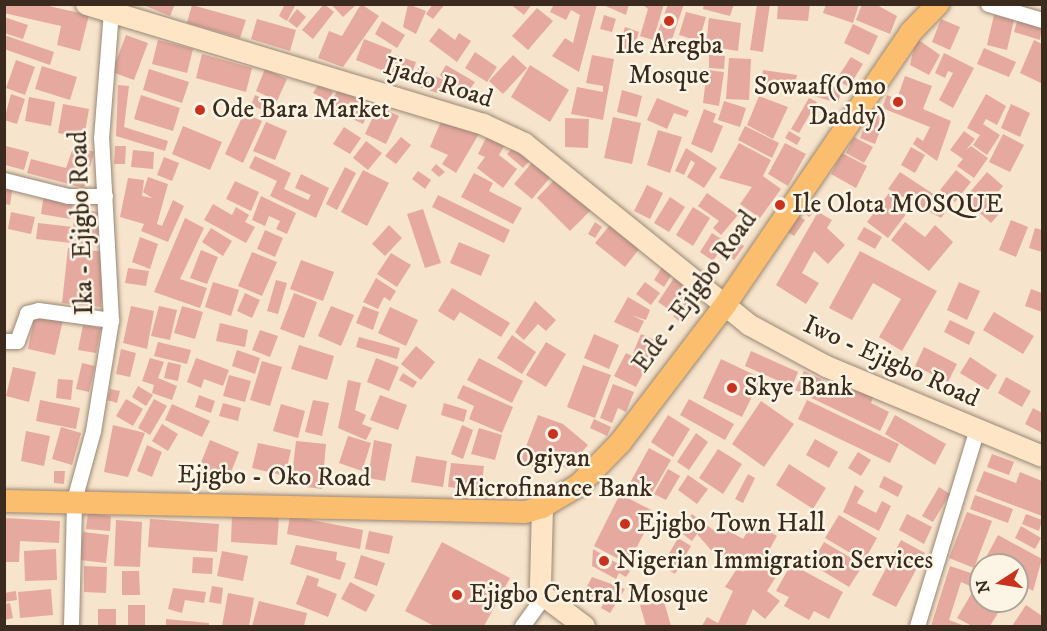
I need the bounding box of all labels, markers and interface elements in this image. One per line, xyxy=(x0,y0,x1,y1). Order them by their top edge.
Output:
marker: Ile Aregba Mosque xyxy=(662,14,676,28)
place label: Ile Aregba Mosque xyxy=(615,30,723,92)
street label: Ijado Road xyxy=(379,51,497,115)
place label: Sowaaf(Omo Daddy) xyxy=(754,71,886,132)
place label: Ode Bara Market xyxy=(212,94,390,126)
marker: Sowaaf(Omo Daddy) xyxy=(891,95,905,109)
marker: Ode Bara Market xyxy=(193,103,207,117)
street label: Ika - Ejigbo Road xyxy=(63,130,101,316)
place label: Ile Olota MOSQUE xyxy=(792,189,1004,221)
marker: Ile Olota MOSQUE xyxy=(773,198,787,212)
street label: Ede - Ejigbo Road xyxy=(626,205,764,379)
street label: Iwo - Ejigbo Road xyxy=(798,309,984,415)
place label: Skye Bank xyxy=(744,372,853,404)
marker: Skye Bank xyxy=(725,381,739,395)
marker: Ogiyan Microfinance Bank xyxy=(546,427,560,441)
place label: Ogiyan Microfinance Bank xyxy=(454,443,652,504)
street label: Ejigbo - Oko Road xyxy=(177,460,371,494)
place label: Ejigbo Town Hall xyxy=(637,508,825,540)
marker: Ejigbo Town Hall xyxy=(618,517,632,531)
place label: Nigerian Immigration Services xyxy=(616,545,933,577)
north arrow xyxy=(969,553,1029,613)
marker: Nigerian Immigration Services xyxy=(597,554,611,568)
text: N xyxy=(972,578,994,595)
place label: Ejigbo Central Mosque xyxy=(469,579,708,611)
marker: Ejigbo Central Mosque xyxy=(450,588,464,602)

